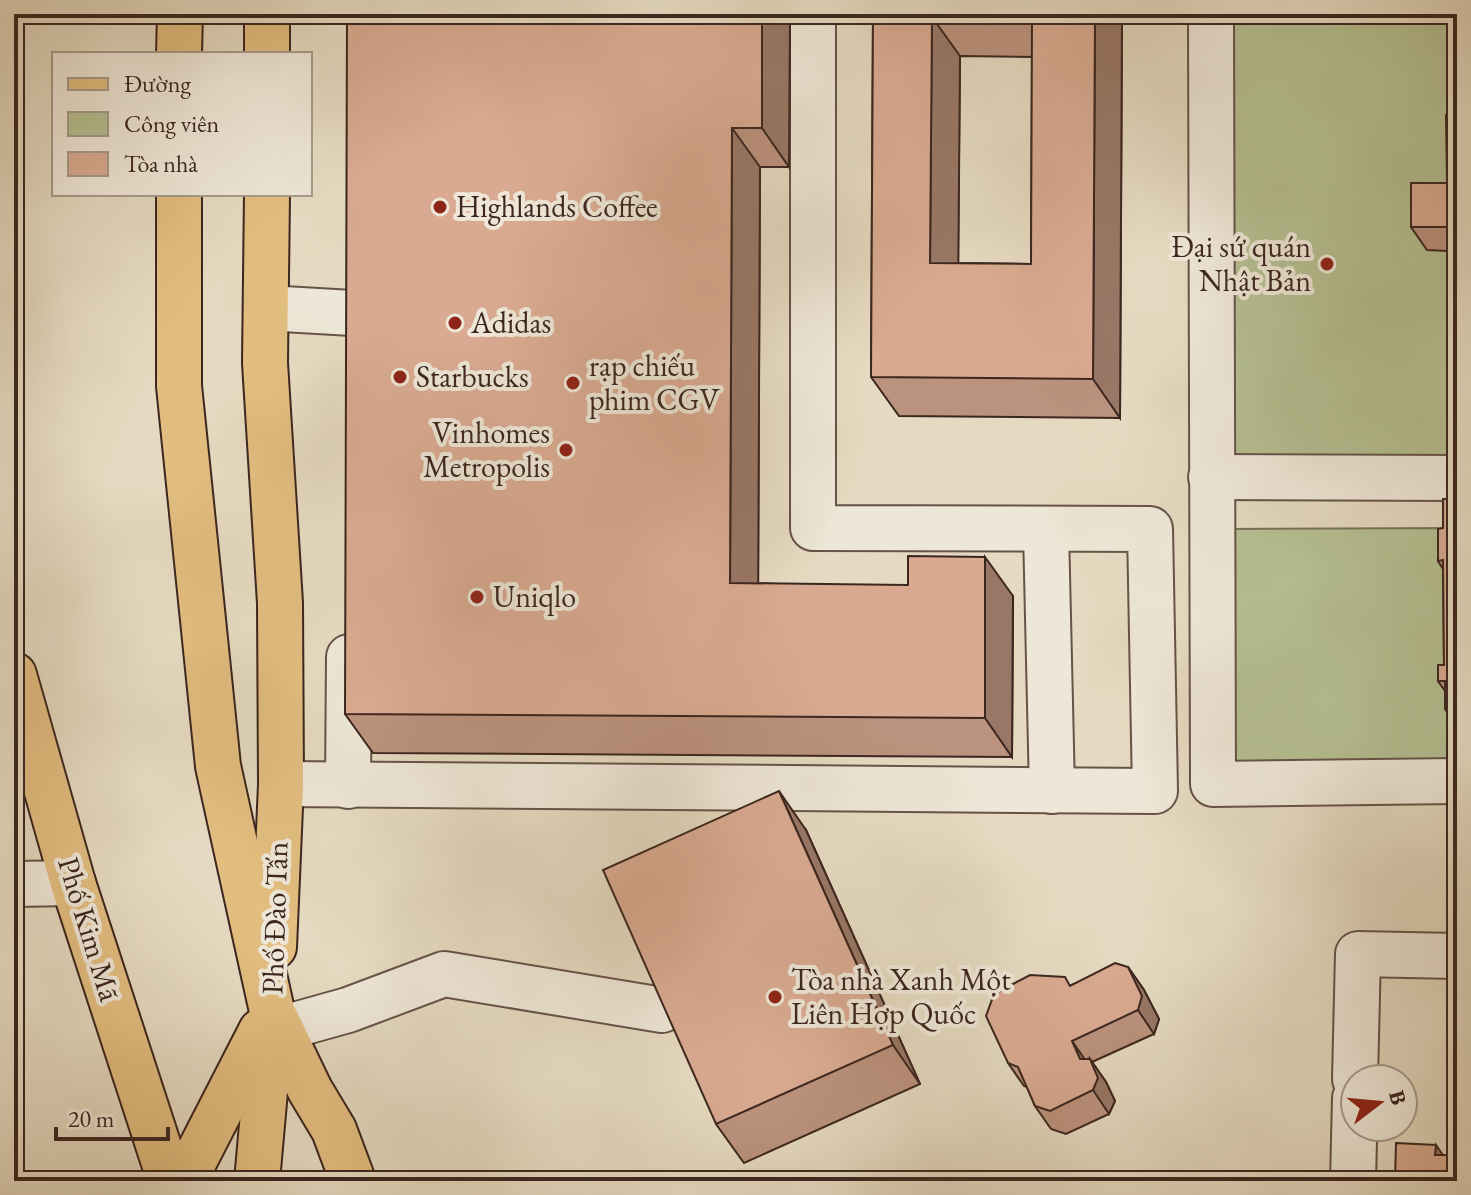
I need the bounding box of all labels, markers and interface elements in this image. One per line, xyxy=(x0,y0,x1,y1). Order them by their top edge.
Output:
legend xyxy=(52,52,312,196)
text: Đường xyxy=(124,68,191,99)
text: Công viên xyxy=(124,108,220,139)
text: Tòa nhà xyxy=(124,148,198,179)
place label: Highlands Coffee xyxy=(456,187,658,226)
marker: Highlands Coffee xyxy=(431,198,449,216)
place label: Đại sứ quán Nhật Bản xyxy=(1171,227,1311,300)
marker: Đại sứ quán Nhật Bản xyxy=(1318,255,1336,273)
place label: Adidas xyxy=(470,303,551,342)
marker: Adidas xyxy=(446,314,464,332)
place label: rạp chiếu phim CGV xyxy=(589,346,720,419)
place label: Starbucks xyxy=(416,357,529,396)
marker: Starbucks xyxy=(391,368,409,386)
marker: rạp chiếu phim CGV xyxy=(564,374,582,392)
place label: Vinhomes Metropolis xyxy=(423,413,550,486)
marker: Vinhomes Metropolis xyxy=(557,441,575,459)
place label: Uniqlo xyxy=(493,577,576,616)
marker: Uniqlo xyxy=(468,588,486,606)
street label: Phố Đào Tấn xyxy=(252,841,297,995)
street label: Phố Kim Mã xyxy=(49,852,130,1006)
place label: Tòa nhà Xanh Một Liên Hợp Quốc xyxy=(791,960,1011,1033)
marker: Tòa nhà Xanh Một Liên Hợp Quốc xyxy=(766,988,784,1006)
north arrow xyxy=(1339,1063,1419,1143)
text: B xyxy=(1382,1087,1414,1108)
scale bar xyxy=(56,1091,168,1141)
text: 20 m xyxy=(68,1103,115,1134)

